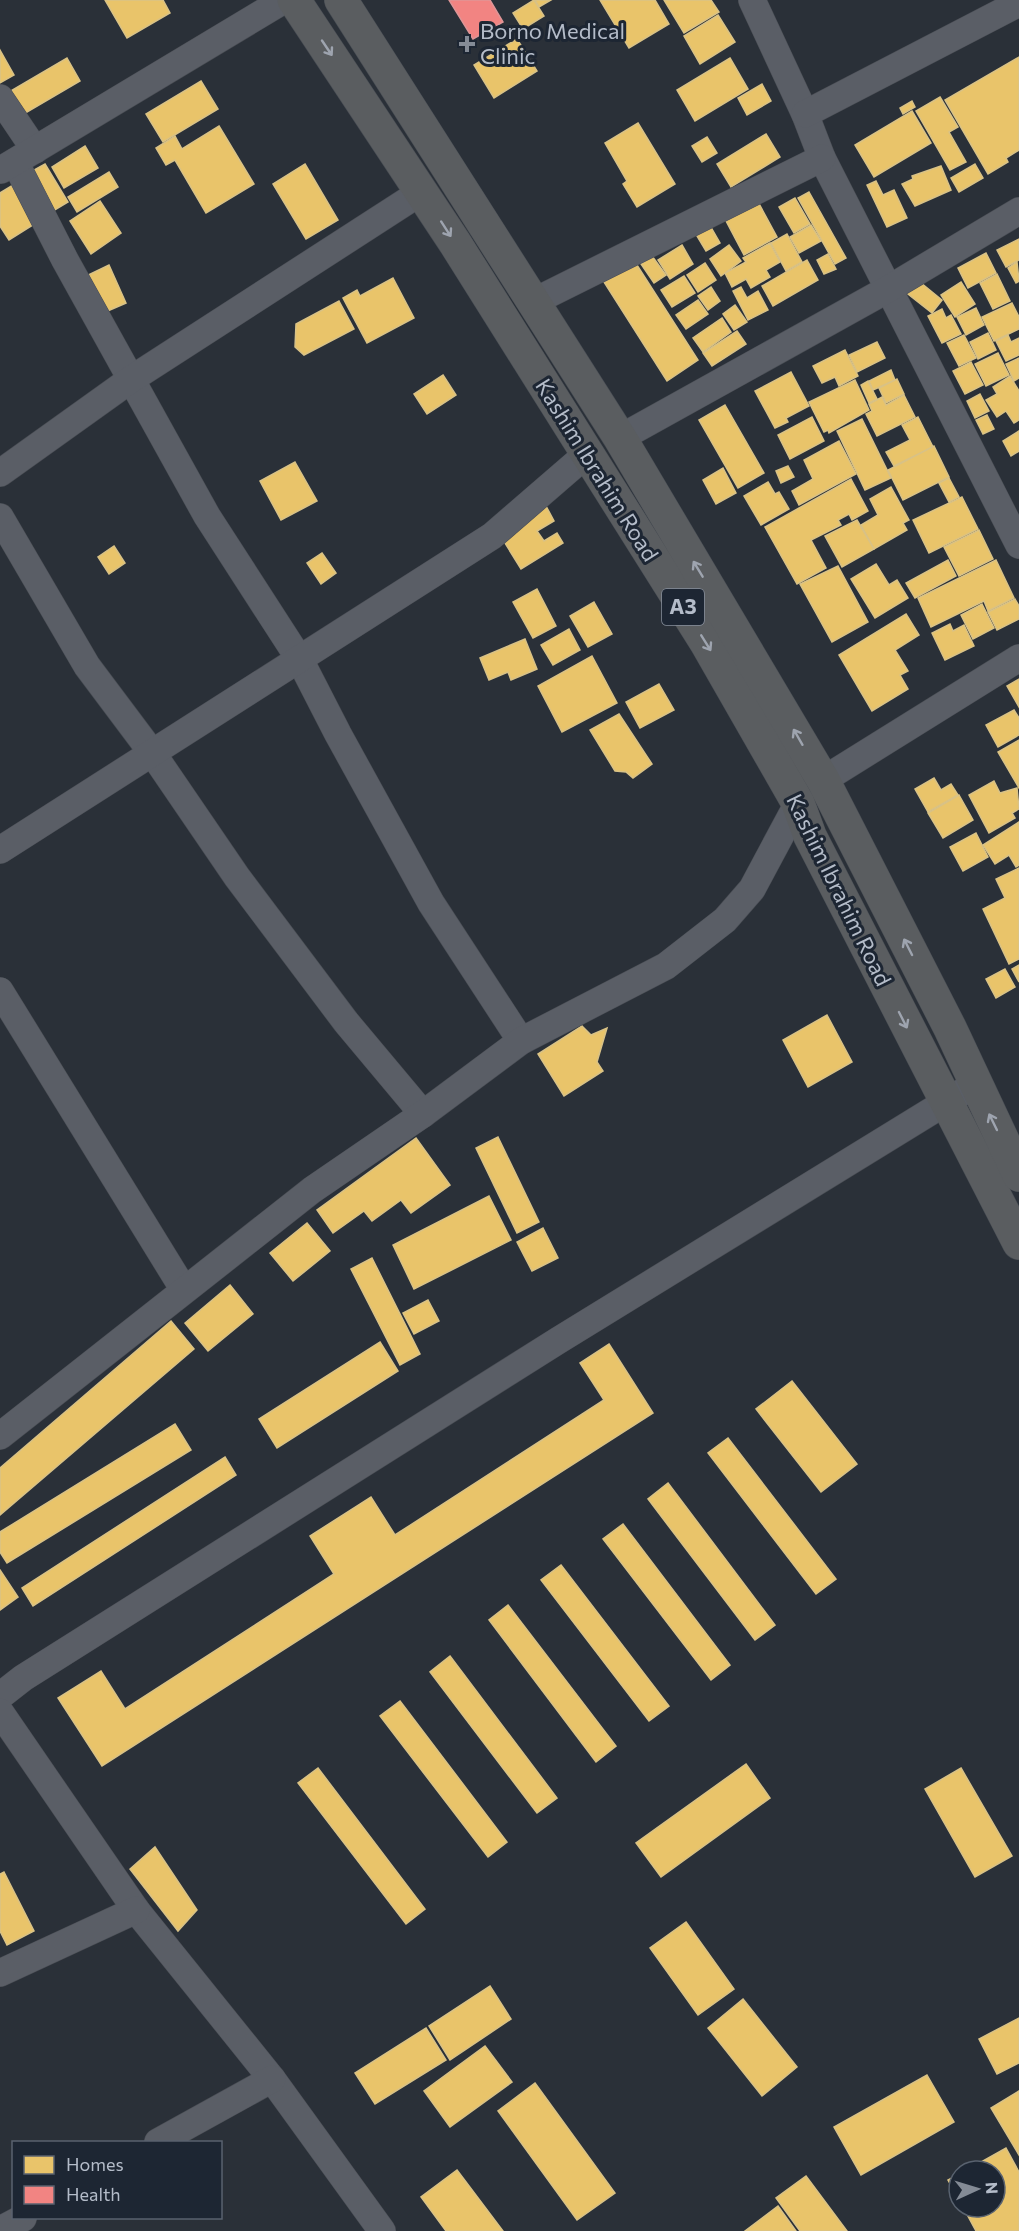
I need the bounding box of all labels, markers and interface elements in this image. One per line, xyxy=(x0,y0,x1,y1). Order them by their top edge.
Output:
place label: Borno Medical Clinic xyxy=(480,17,625,69)
marker: Borno Medical Clinic xyxy=(458,35,476,53)
one-way arrow xyxy=(321,40,333,56)
one-way arrow xyxy=(440,220,452,237)
street label: Kashim Ibrahim Road xyxy=(530,373,665,566)
one-way arrow xyxy=(692,561,704,578)
road number: A3 xyxy=(662,589,704,625)
one-way arrow xyxy=(700,634,712,651)
one-way arrow xyxy=(792,729,804,746)
street label: Kashim Ibrahim Road xyxy=(781,789,898,990)
one-way arrow xyxy=(902,938,913,956)
one-way arrow xyxy=(898,1010,910,1028)
one-way arrow xyxy=(987,1113,999,1131)
legend xyxy=(12,2141,222,2219)
text: Homes xyxy=(66,2153,124,2175)
north arrow xyxy=(947,2159,1007,2219)
text: N xyxy=(983,2181,1002,2195)
text: Health xyxy=(66,2183,121,2205)

